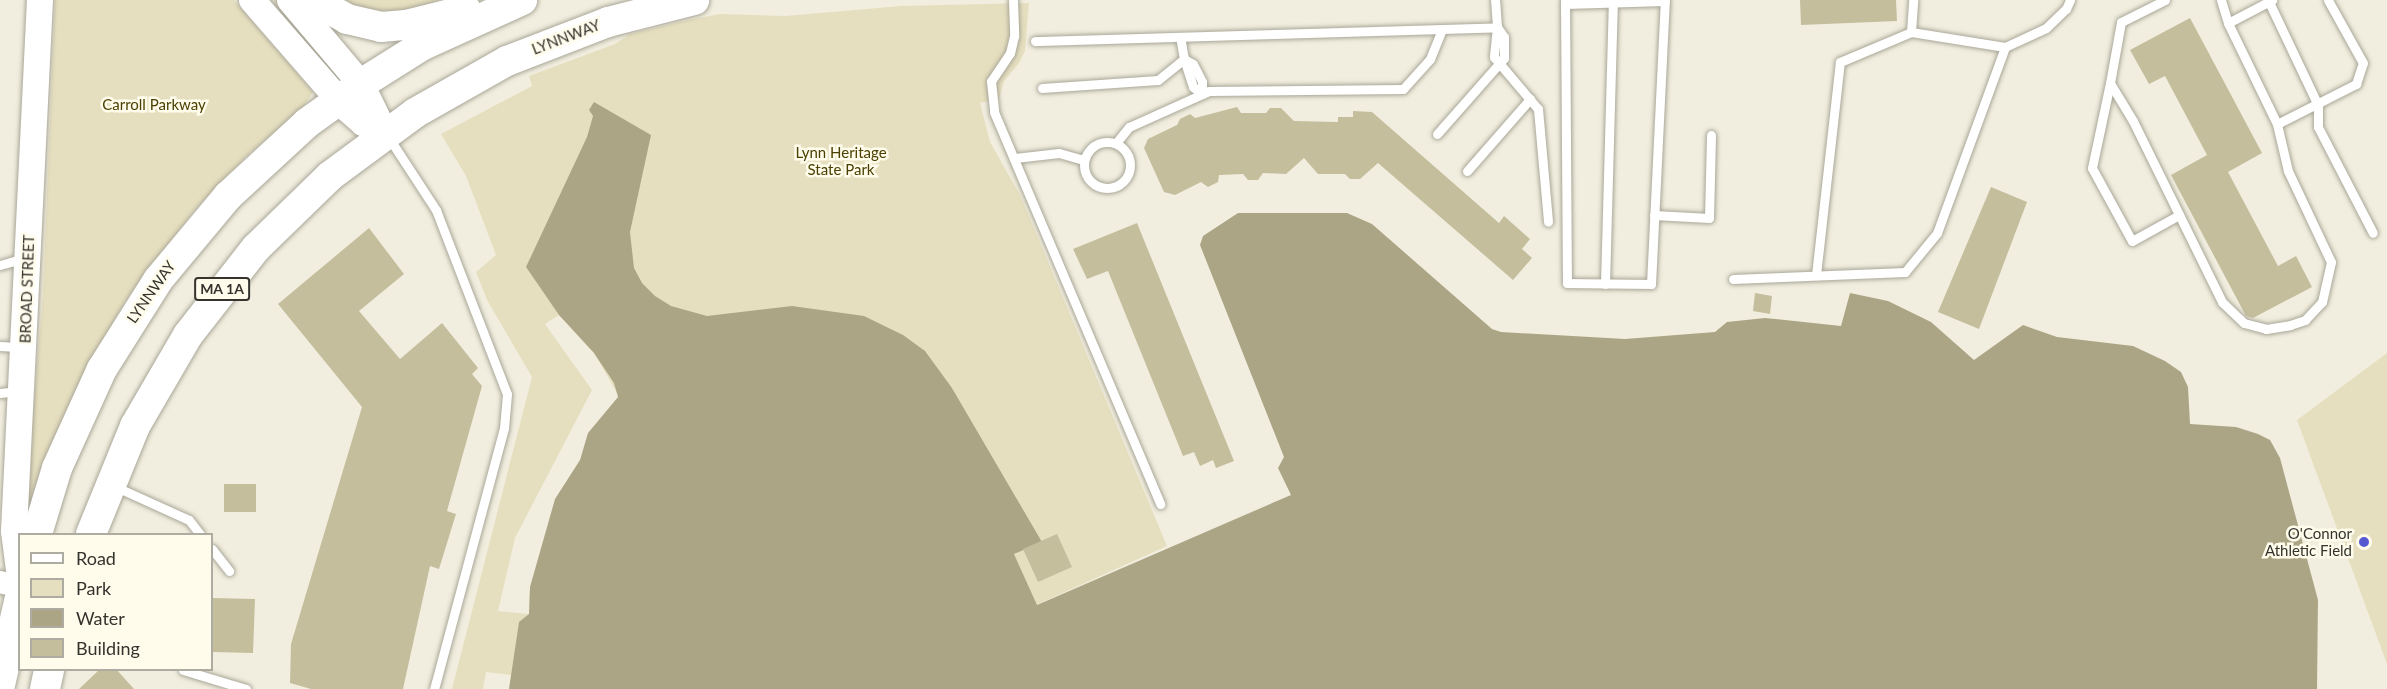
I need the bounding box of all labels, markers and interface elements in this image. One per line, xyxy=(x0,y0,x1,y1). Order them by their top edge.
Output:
street label: LYNNWAY xyxy=(529,16,603,58)
park label: Carroll Parkway xyxy=(102,96,206,114)
park label: Lynn Heritage State Park xyxy=(795,143,887,178)
street label: BROAD STREET xyxy=(16,234,38,344)
street label: LYNNWAY xyxy=(123,257,179,327)
road number: MA 1A xyxy=(194,278,250,300)
place label: O'Connor Athletic Field xyxy=(2265,524,2352,559)
legend xyxy=(18,533,213,671)
marker: O'Connor Athletic Field xyxy=(2357,535,2371,549)
text: Road xyxy=(76,547,116,569)
text: Park xyxy=(76,577,111,599)
text: Water xyxy=(76,607,125,629)
text: Building xyxy=(76,637,140,659)

